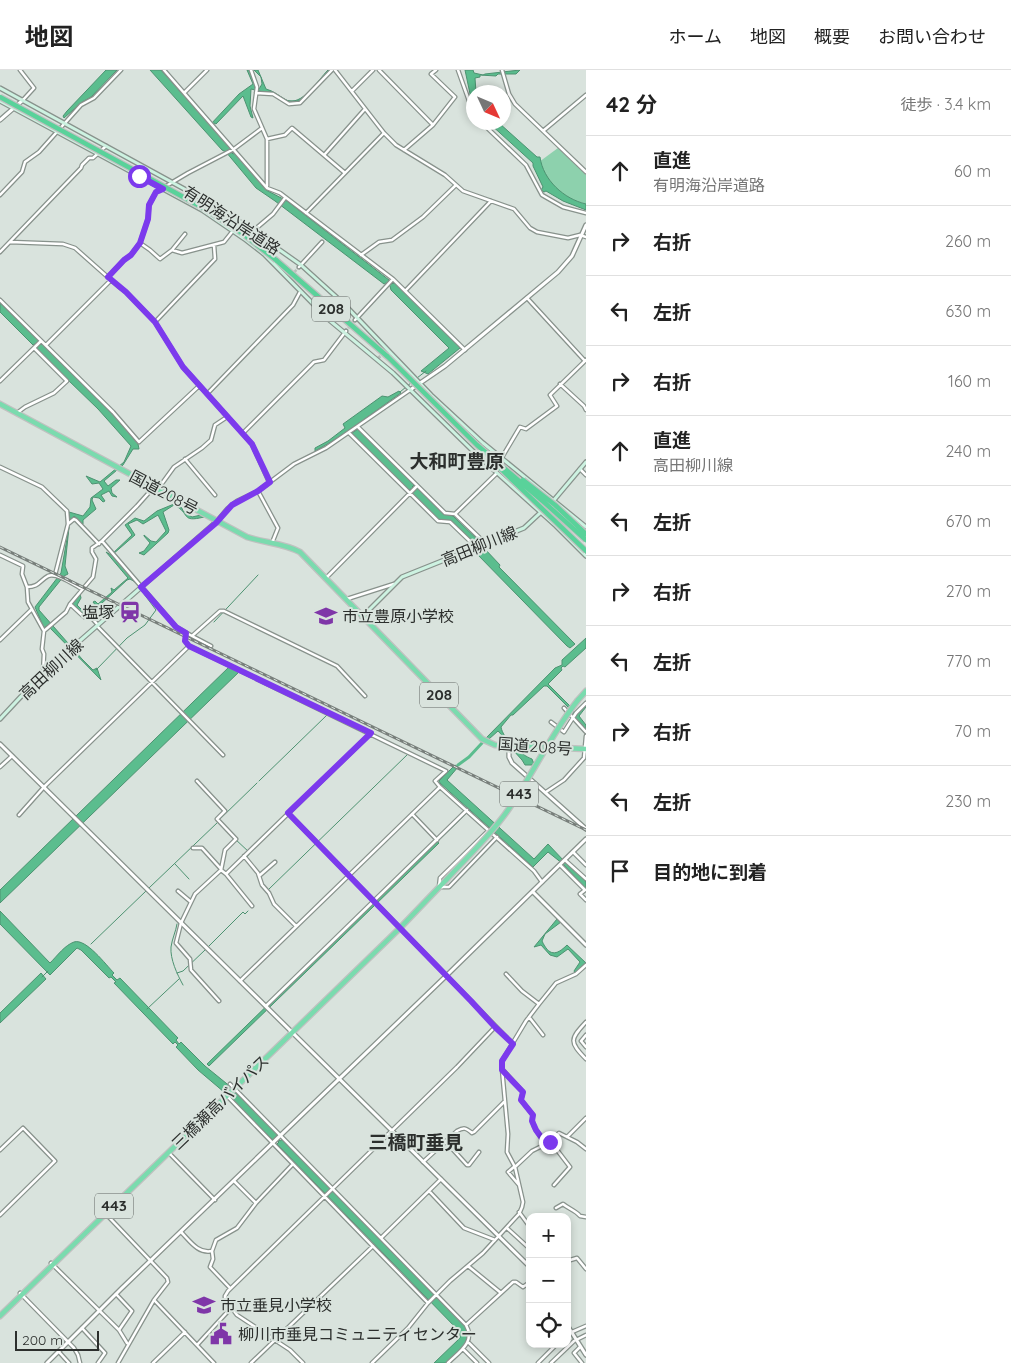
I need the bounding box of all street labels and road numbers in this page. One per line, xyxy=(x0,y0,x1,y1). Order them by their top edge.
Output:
street label: 有明海沿岸道路 xyxy=(180,181,284,259)
road number: 208 xyxy=(312,296,350,322)
street label: 国道208号 xyxy=(126,466,202,518)
street label: 高田柳川線 xyxy=(438,522,520,570)
street label: 高田柳川線 xyxy=(15,634,87,704)
road number: 208 xyxy=(420,682,458,708)
street label: 国道208号 xyxy=(497,733,573,759)
road number: 443 xyxy=(500,782,538,806)
street label: 三橋瀬高バイパス xyxy=(167,1050,273,1154)
road number: 443 xyxy=(95,1194,133,1218)

